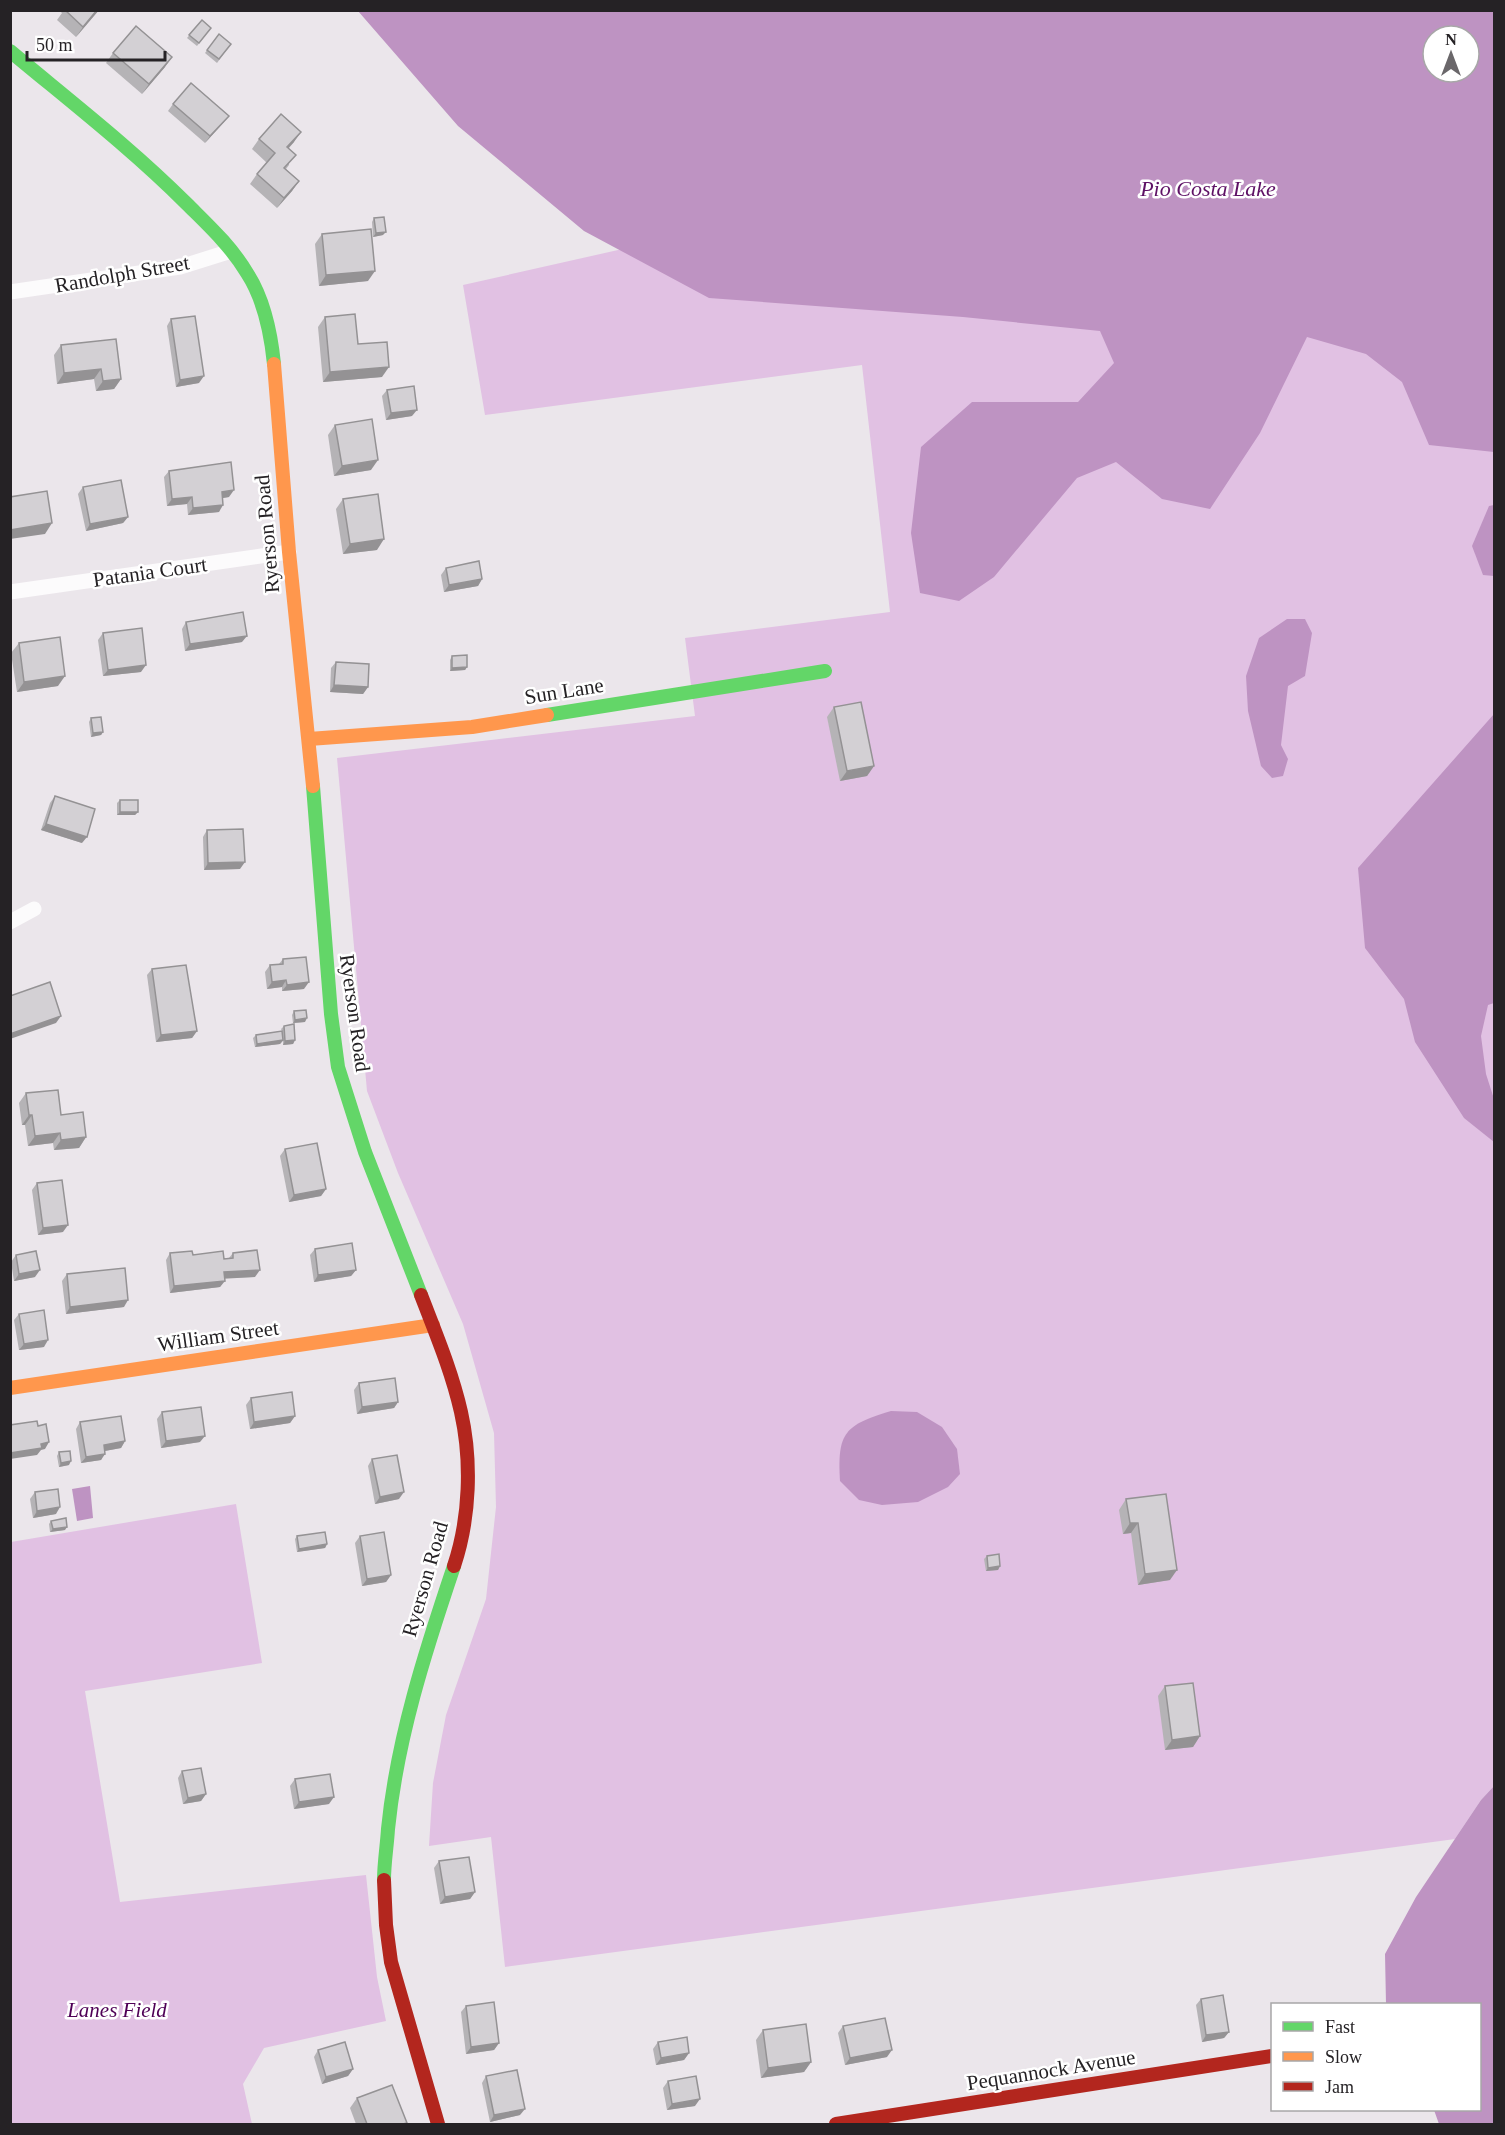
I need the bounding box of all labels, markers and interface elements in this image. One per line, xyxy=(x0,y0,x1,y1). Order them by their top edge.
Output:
scale bar xyxy=(27,24,165,62)
north arrow xyxy=(1421,24,1481,84)
text: N xyxy=(1445,31,1457,48)
text: 50 m xyxy=(36,35,73,55)
water label: Pio Costa Lake xyxy=(1139,176,1276,201)
street label: Randolph Street xyxy=(53,250,191,298)
street label: Ryerson Road xyxy=(250,473,284,594)
street label: Patania Court xyxy=(91,552,209,592)
street label: Sun Lane xyxy=(523,673,605,709)
street label: Ryerson Road xyxy=(335,953,375,1074)
street label: William Street xyxy=(156,1316,280,1356)
street label: Ryerson Road xyxy=(397,1518,453,1639)
park label: Lanes Field xyxy=(66,1998,167,2022)
legend xyxy=(1271,2003,1481,2111)
text: Fast xyxy=(1325,2017,1355,2037)
street label: Pequannock Avenue xyxy=(965,2045,1137,2095)
text: Slow xyxy=(1325,2047,1362,2067)
text: Jam xyxy=(1325,2077,1354,2097)

